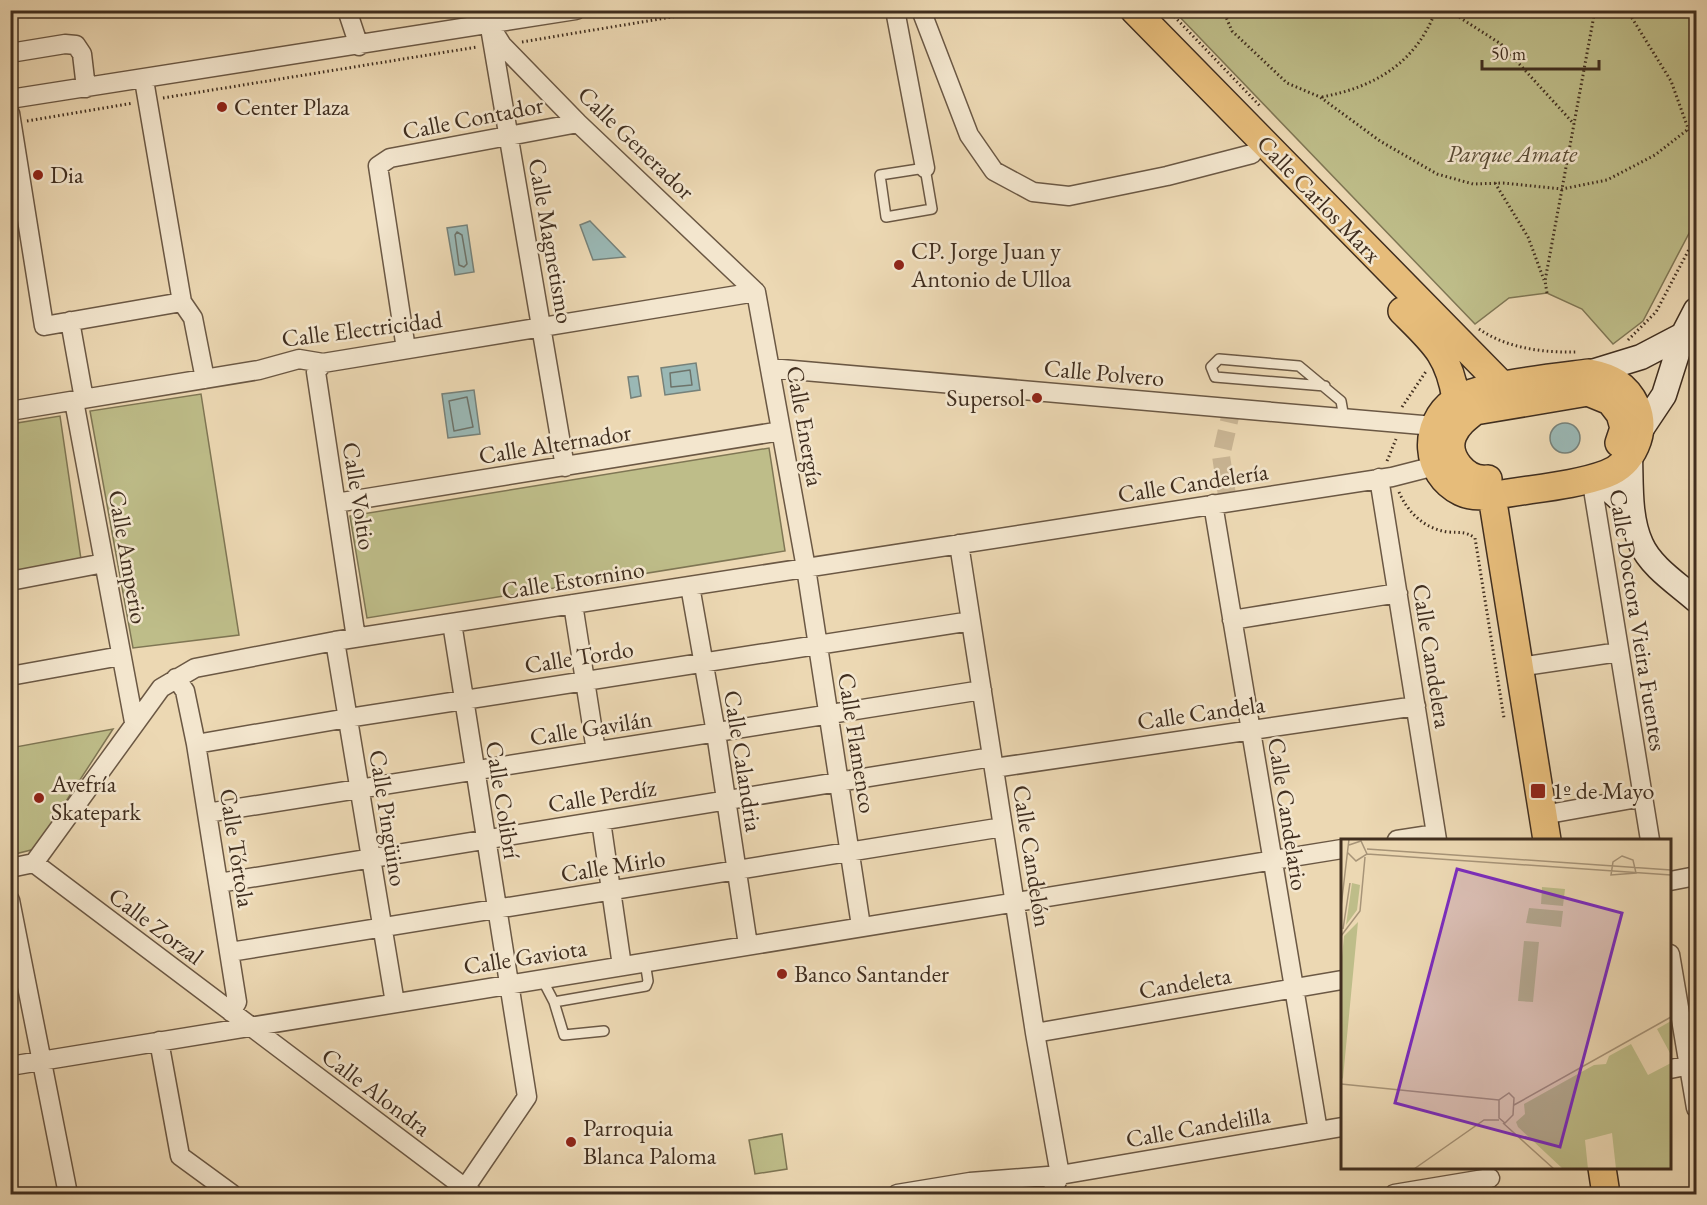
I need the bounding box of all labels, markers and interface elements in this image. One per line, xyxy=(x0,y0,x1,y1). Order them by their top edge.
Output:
scale bar xyxy=(1482,33,1599,71)
text: 50 m xyxy=(1491,42,1526,65)
street label: Calle Generador xyxy=(571,79,701,206)
street label: Calle Contador xyxy=(400,89,546,146)
place label: Center Plaza xyxy=(234,91,350,122)
marker: Center Plaza xyxy=(215,100,229,114)
street label: Calle Carlos Marx xyxy=(1250,128,1389,270)
park label: Parque Amate xyxy=(1447,138,1578,170)
street label: Calle Magnetismo xyxy=(522,156,581,326)
place label: Dia xyxy=(50,159,84,190)
marker: Dia xyxy=(31,168,45,182)
place label: CP. Jorge Juan y Antonio de Ulloa xyxy=(910,235,1072,294)
marker: CP. Jorge Juan y Antonio de Ulloa xyxy=(892,258,906,272)
street label: Calle Electricidad xyxy=(280,303,445,354)
street label: Calle Polvero xyxy=(1043,352,1166,393)
street label: Calle Energía xyxy=(780,363,831,489)
place label: Supersol xyxy=(946,382,1025,413)
marker: Supersol xyxy=(1030,391,1044,405)
street label: Calle Alternador xyxy=(477,416,633,471)
street label: Calle Voltio xyxy=(336,440,383,552)
street label: Calle Candelería xyxy=(1116,455,1271,510)
street label: Calle Doctora Vieira Fuentes xyxy=(1602,487,1675,753)
street label: Calle Amperio xyxy=(101,488,156,626)
street label: Calle Estornino xyxy=(499,553,647,606)
street label: Calle Candelera xyxy=(1406,581,1459,731)
street label: Calle Tordo xyxy=(522,633,636,680)
street label: Calle Flamenco xyxy=(831,670,884,815)
street label: Calle Calandria xyxy=(717,688,770,834)
street label: Calle Candela xyxy=(1135,688,1267,737)
street label: Calle Gavilán xyxy=(528,703,655,752)
street label: Calle Candelario xyxy=(1261,735,1316,893)
street label: Calle Colibrí xyxy=(479,739,528,861)
street label: Calle Pingüino xyxy=(362,748,415,888)
place label: Avefría Skatepark xyxy=(50,768,141,827)
street label: Calle Perdíz xyxy=(546,772,658,819)
place label: 1º de Mayo xyxy=(1552,775,1654,806)
marker: 1º de Mayo xyxy=(1529,782,1547,800)
street label: Calle Candelón xyxy=(1006,783,1059,929)
street label: Calle Tórtola xyxy=(213,786,262,910)
marker: Avefría Skatepark xyxy=(32,791,46,805)
inset map xyxy=(1341,839,1671,1169)
street label: Calle Mirlo xyxy=(558,842,668,889)
street label: Calle Zorzal xyxy=(103,880,210,972)
street label: Calle Gaviota xyxy=(461,931,589,982)
place label: Banco Santander xyxy=(794,958,949,989)
street label: Candeleta xyxy=(1136,959,1234,1006)
marker: Banco Santander xyxy=(775,967,789,981)
street label: Calle Alondra xyxy=(315,1040,437,1143)
street label: Calle Candelilla xyxy=(1123,1099,1273,1154)
place label: Parroquia Blanca Paloma xyxy=(583,1112,717,1171)
marker: Parroquia Blanca Paloma xyxy=(564,1135,578,1149)

